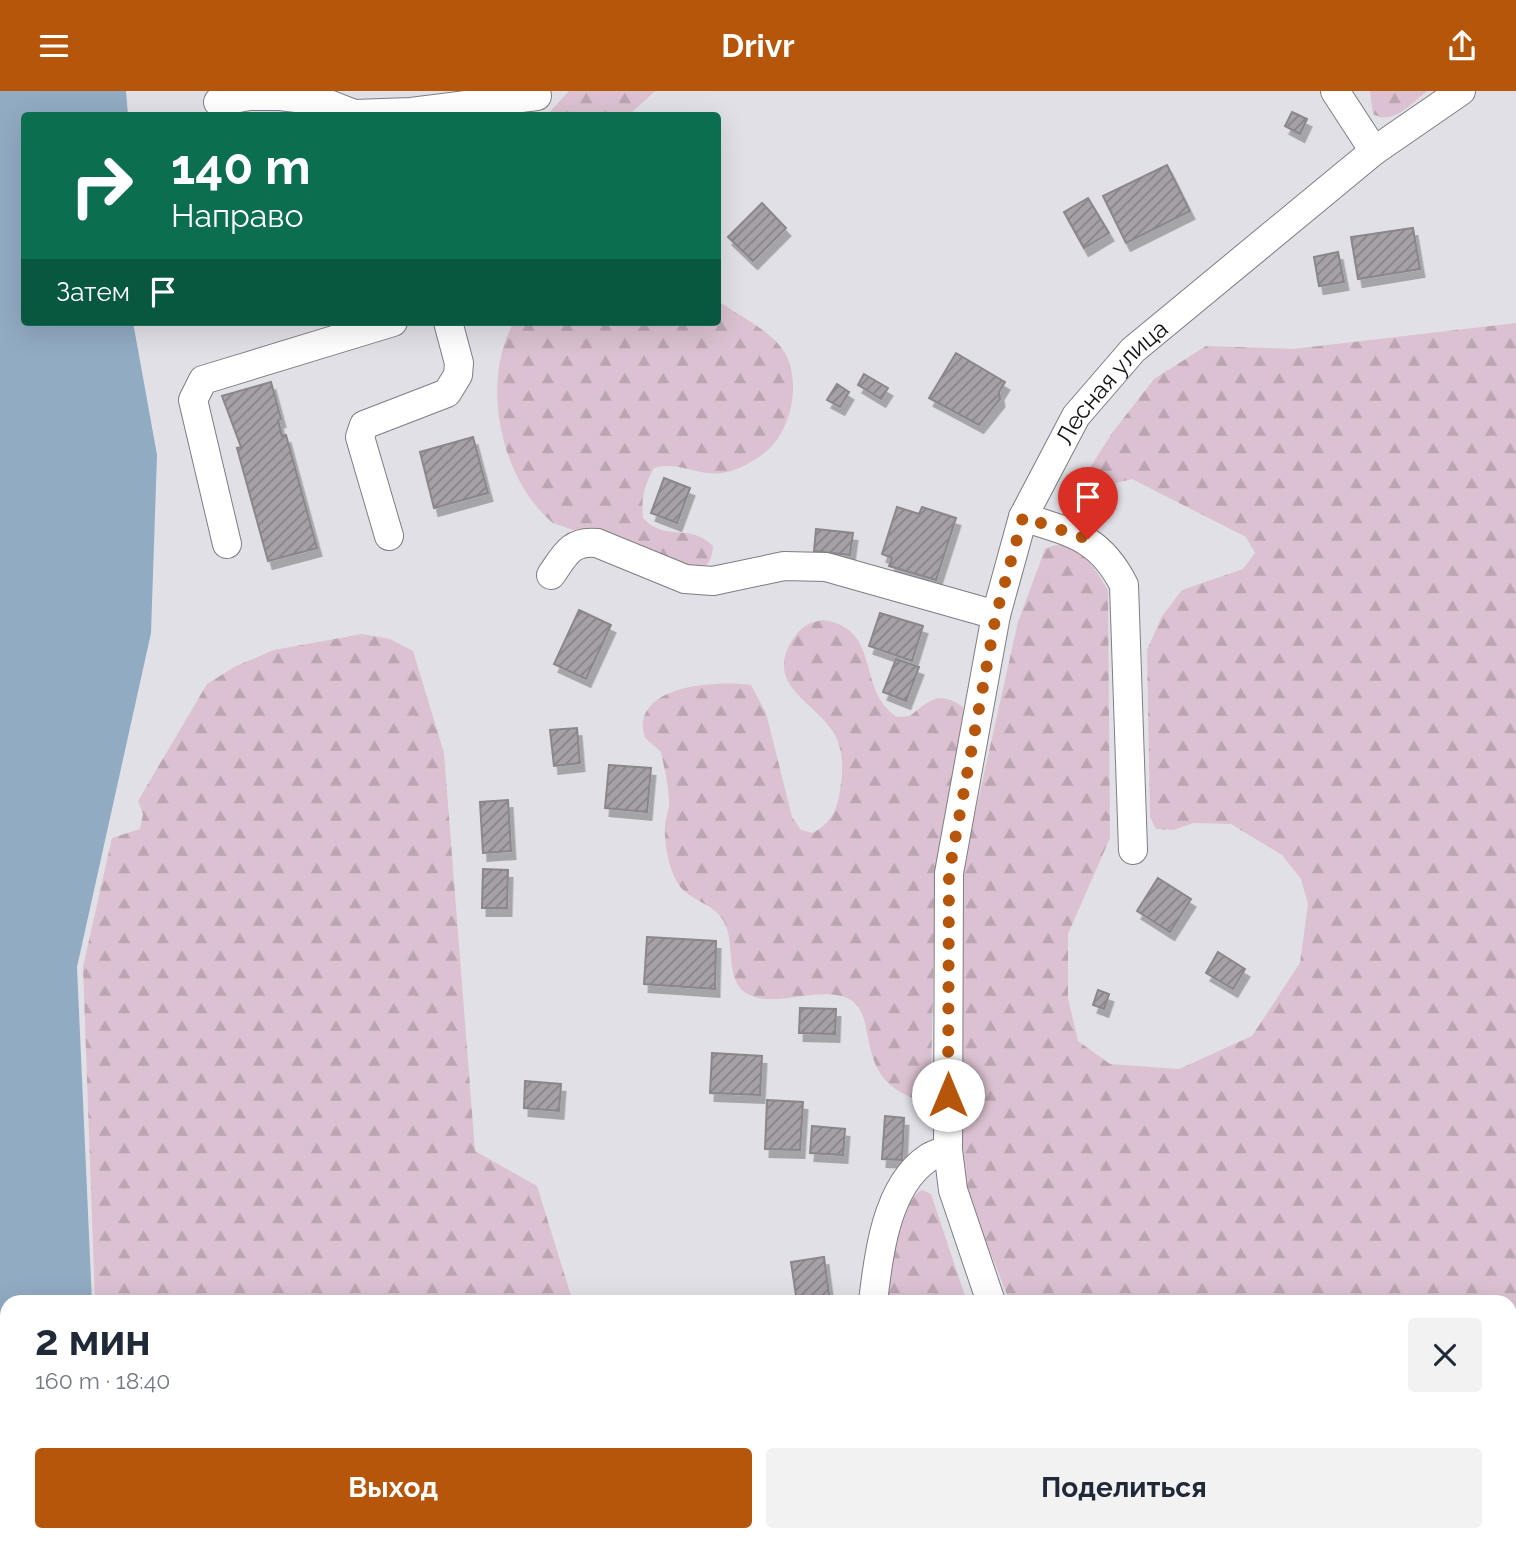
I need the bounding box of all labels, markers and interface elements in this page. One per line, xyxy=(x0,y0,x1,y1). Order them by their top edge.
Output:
icon: menu xyxy=(35,27,73,65)
text: Drivr xyxy=(721,27,795,64)
icon: share xyxy=(1443,27,1481,65)
text: 140 m xyxy=(171,138,311,195)
icon: right xyxy=(56,140,147,231)
text: Направо xyxy=(171,197,303,234)
icon: arrive xyxy=(144,273,182,311)
text: Затем xyxy=(56,277,130,307)
street label: Лесная улица xyxy=(1049,313,1173,450)
pin xyxy=(1058,467,1118,539)
icon: arrive xyxy=(1069,478,1107,516)
position arrow xyxy=(911,1058,985,1132)
text: 2 мин xyxy=(35,1316,151,1365)
button: close xyxy=(1408,1318,1482,1392)
text: 160 m · 18:40 xyxy=(35,1367,170,1394)
button: Выход xyxy=(35,1448,752,1528)
button: Поделиться xyxy=(766,1448,1482,1528)

